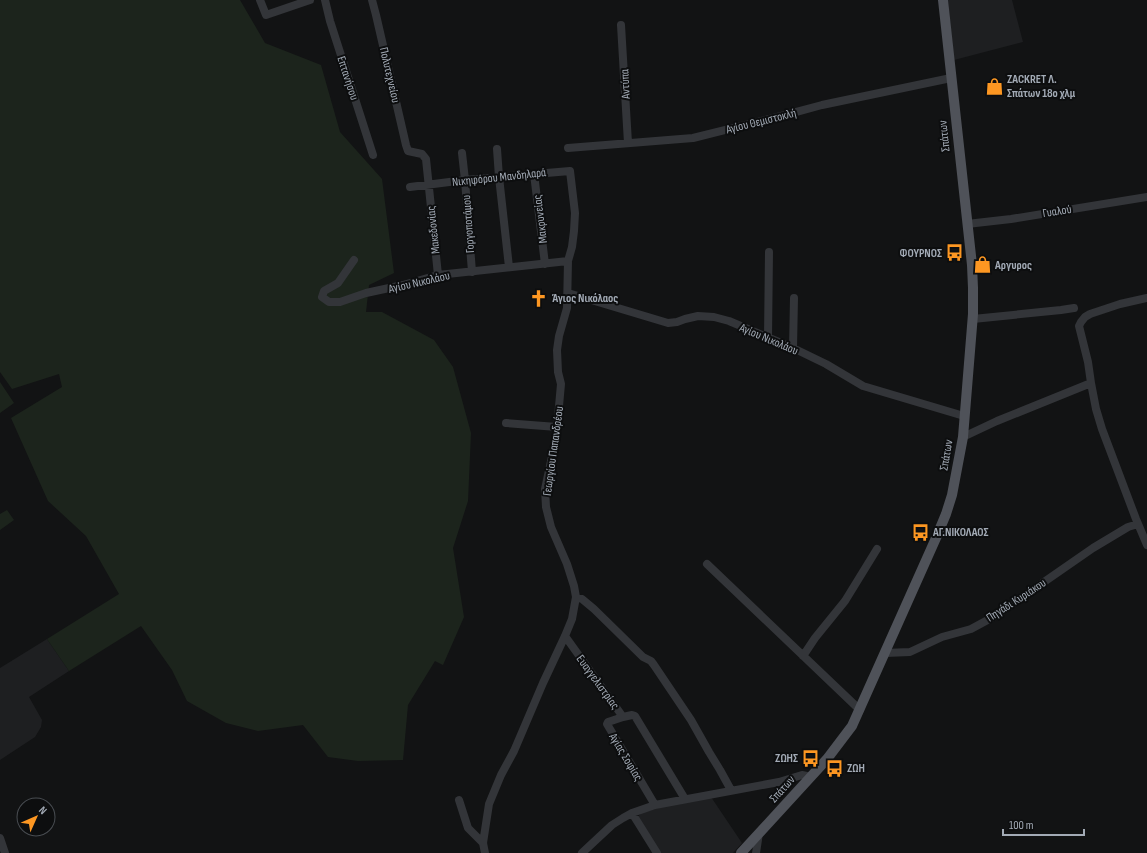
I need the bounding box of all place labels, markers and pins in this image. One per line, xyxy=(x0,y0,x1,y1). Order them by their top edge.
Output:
place label: ZACKRET Λ. Σπάτων 18ο χλμ xyxy=(1007,72,1076,101)
shop icon: ZACKRET Λ. Σπάτων 18ο χλμ xyxy=(984,76,1004,96)
bus stop icon: ΦΟΥΡΝΟΣ xyxy=(945,243,965,263)
place label: ΦΟΥΡΝΟΣ xyxy=(900,246,942,261)
shop icon: Αργυρος xyxy=(972,255,992,275)
place label: Αργυρος xyxy=(994,258,1032,273)
church icon: Άγιος Νικόλαος xyxy=(529,288,549,308)
place label: Άγιος Νικόλαος xyxy=(552,291,618,306)
bus stop icon: ΑΓ.ΝΙΚΟΛΑΟΣ xyxy=(910,522,930,542)
place label: ΑΓ.ΝΙΚΟΛΑΟΣ xyxy=(932,525,988,540)
bus stop icon: ΖΩΗΣ xyxy=(801,748,821,768)
place label: ΖΩΗΣ xyxy=(775,751,798,766)
bus stop icon: ΖΩΗ xyxy=(824,758,844,778)
place label: ΖΩΗ xyxy=(847,761,865,776)

